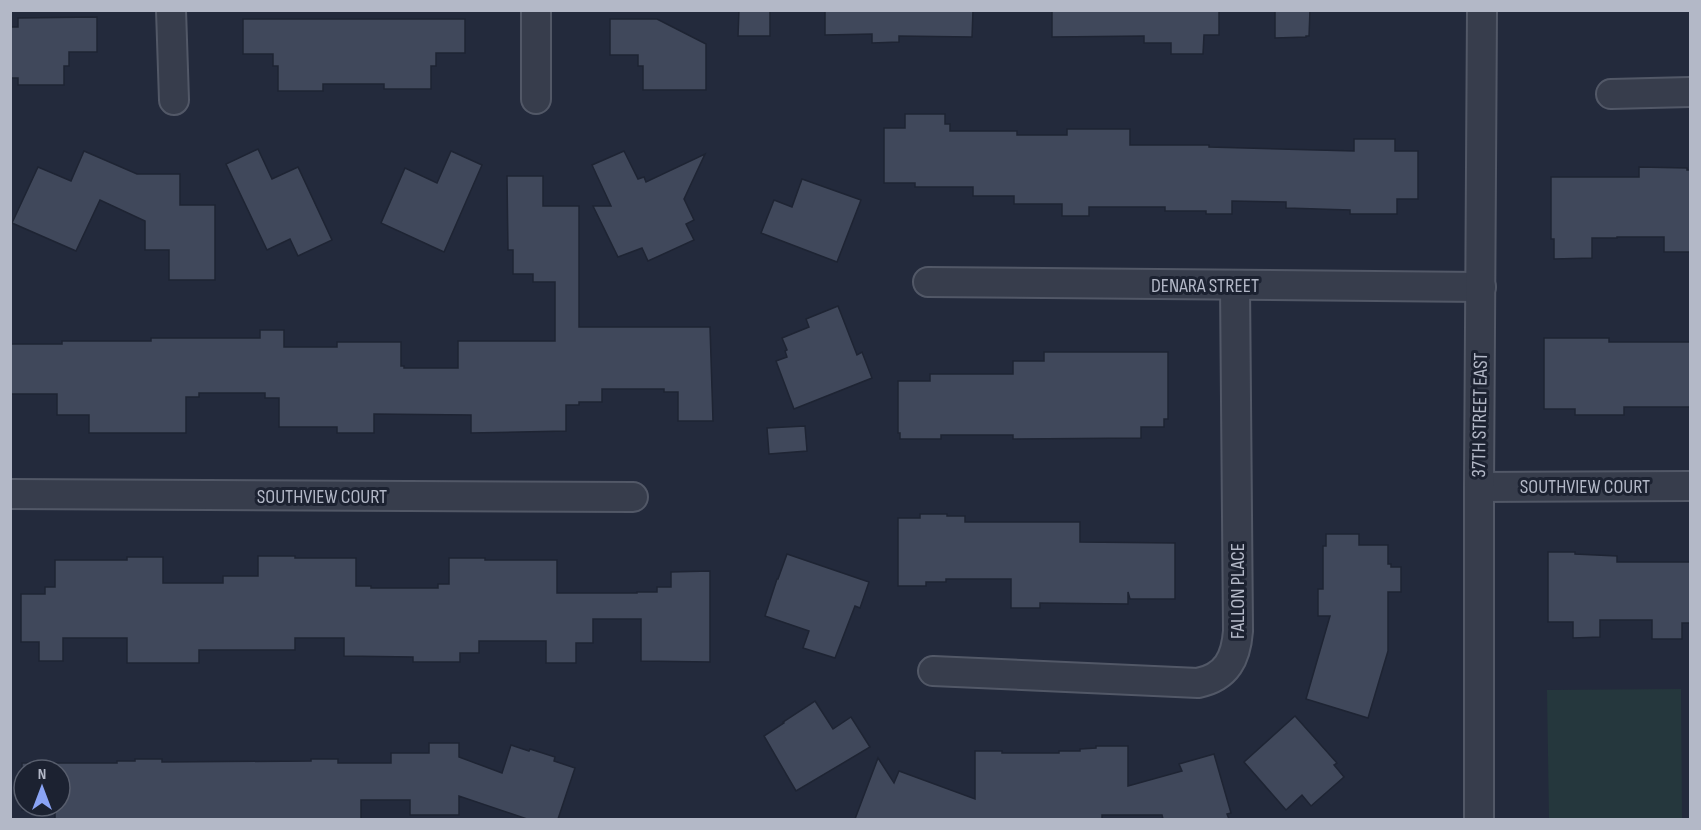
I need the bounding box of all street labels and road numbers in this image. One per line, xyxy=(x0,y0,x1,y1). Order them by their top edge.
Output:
street label: DENARA STREET xyxy=(1151,274,1259,298)
street label: 37TH STREET EAST xyxy=(1467,352,1493,478)
street label: SOUTHVIEW COURT xyxy=(1520,475,1650,499)
street label: SOUTHVIEW COURT xyxy=(257,485,387,509)
street label: FALLON PLACE xyxy=(1226,543,1250,639)

